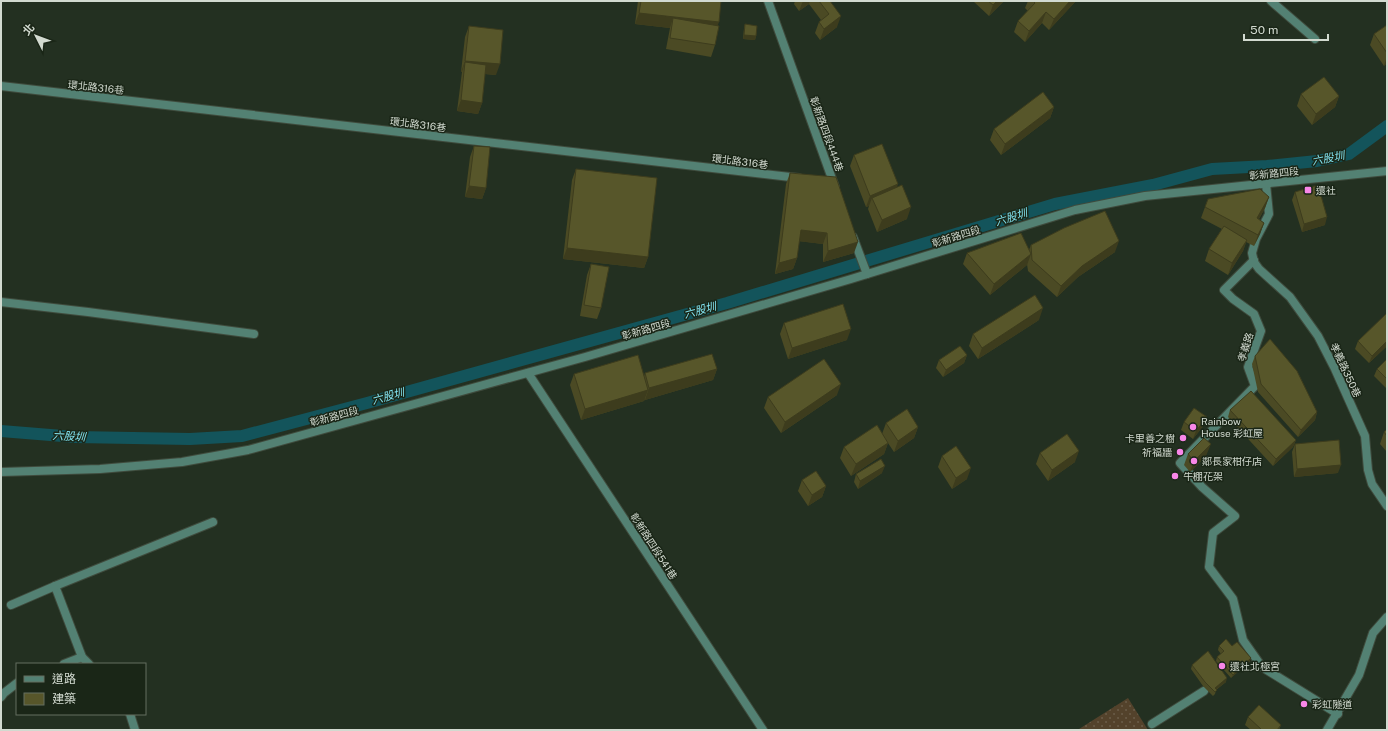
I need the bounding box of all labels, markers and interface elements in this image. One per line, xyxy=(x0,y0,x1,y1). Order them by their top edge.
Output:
north arrow xyxy=(16,16,56,56)
scale bar xyxy=(1244,16,1328,42)
text: 北 xyxy=(20,21,37,37)
text: 50 m xyxy=(1250,23,1278,37)
street label: 環北路316巷 xyxy=(67,78,125,96)
street label: 彰新路四段444巷 xyxy=(808,95,846,173)
street label: 環北路316巷 xyxy=(389,115,447,133)
water label: 六股圳 xyxy=(1311,149,1347,167)
street label: 環北路316巷 xyxy=(711,152,769,170)
street label: 彰新路四段 xyxy=(1249,164,1299,182)
place label: 還社 xyxy=(1316,184,1336,196)
marker: 還社 xyxy=(1303,185,1313,195)
water label: 六股圳 xyxy=(993,206,1030,228)
street label: 彰新路四段 xyxy=(930,223,982,249)
water label: 六股圳 xyxy=(683,299,719,320)
street label: 彰新路四段 xyxy=(620,316,672,342)
street label: 孝義路 xyxy=(1235,331,1255,363)
street label: 孝義路350巷 xyxy=(1328,341,1364,399)
water label: 六股圳 xyxy=(371,385,407,406)
street label: 彰新路四段 xyxy=(308,404,360,428)
place label: Rainbow House 彩虹屋 xyxy=(1201,415,1263,439)
marker: Rainbow House 彩虹屋 xyxy=(1188,422,1198,432)
water label: 六股圳 xyxy=(52,429,88,443)
place label: 卡里善之樹 xyxy=(1125,432,1175,444)
marker: 卡里善之樹 xyxy=(1178,433,1188,443)
place label: 祈福牆 xyxy=(1142,446,1172,458)
marker: 祈福牆 xyxy=(1175,447,1185,457)
place label: 鄰長家柑仔店 xyxy=(1202,455,1262,467)
marker: 鄰長家柑仔店 xyxy=(1189,456,1199,466)
place label: 牛棚花架 xyxy=(1183,470,1223,482)
marker: 牛棚花架 xyxy=(1170,471,1180,481)
street label: 彰新路四段541巷 xyxy=(628,511,680,581)
place label: 還社北極宮 xyxy=(1230,660,1280,672)
marker: 還社北極宮 xyxy=(1217,661,1227,671)
legend xyxy=(16,663,146,715)
text: 道路 xyxy=(52,672,76,686)
text: 建築 xyxy=(52,692,76,706)
place label: 彩虹隧道 xyxy=(1312,698,1352,710)
marker: 彩虹隧道 xyxy=(1299,699,1309,709)

